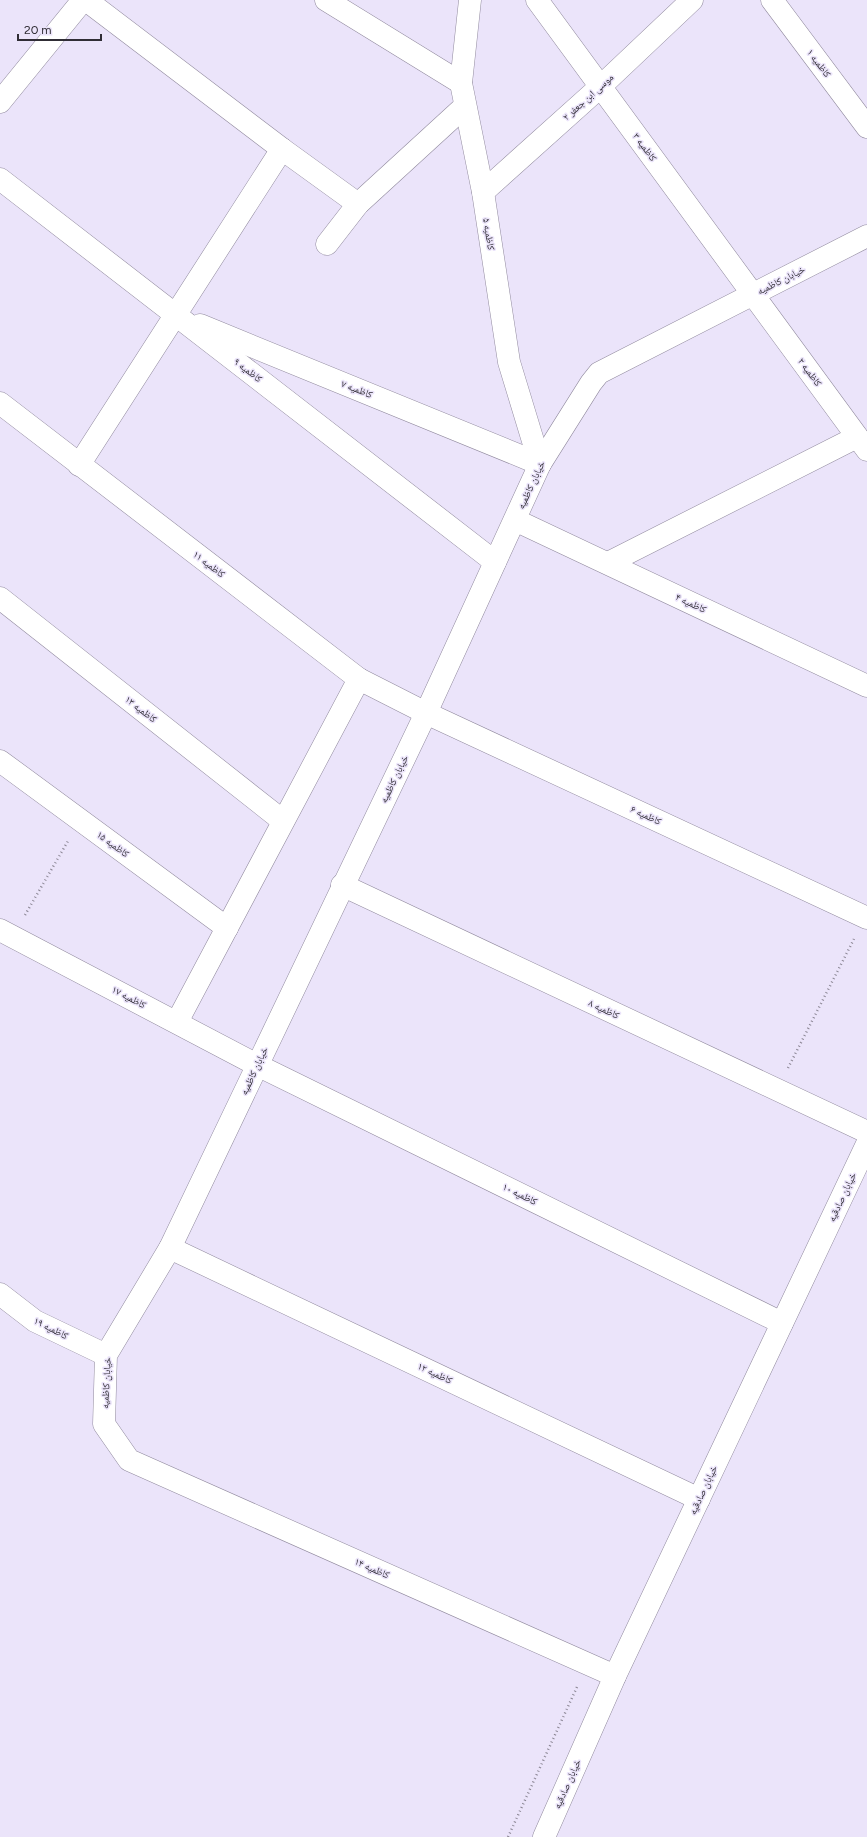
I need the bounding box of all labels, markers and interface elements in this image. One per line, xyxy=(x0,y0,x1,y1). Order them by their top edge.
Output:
scale bar xyxy=(18,16,101,42)
text: 20 m xyxy=(24,23,52,37)
street label: کاظمیه ۱ xyxy=(804,46,834,80)
street label: موسی ابن جعفر ۲ xyxy=(560,70,616,123)
street label: کاظمیه ۳ xyxy=(630,130,660,164)
street label: کاظمیه ۵ xyxy=(480,217,498,251)
street label: خیابان کاظمیه xyxy=(755,262,808,298)
street label: کاظمیه ۹ xyxy=(231,355,265,385)
street label: کاظمیه ۲ xyxy=(795,355,825,389)
street label: کاظمیه ۷ xyxy=(339,377,375,401)
street label: خیابان کاظمیه xyxy=(514,458,548,511)
street label: کاظمیه ۱۱ xyxy=(190,548,228,580)
street label: کاظمیه ۴ xyxy=(674,590,708,616)
street label: کاظمیه ۱۳ xyxy=(122,692,160,726)
street label: خیابان کاظمیه xyxy=(377,752,411,805)
street label: کاظمیه ۶ xyxy=(629,802,663,828)
street label: کاظمیه ۱۵ xyxy=(94,828,132,860)
street label: کاظمیه ۱۷ xyxy=(110,983,148,1011)
street label: کاظمیه ۸ xyxy=(587,996,621,1022)
street label: خیابان کاظمیه xyxy=(237,1044,271,1097)
street label: خیابان صادقیه xyxy=(825,1170,859,1224)
street label: کاظمیه ۱۰ xyxy=(501,1180,539,1208)
street label: کاظمیه ۱۹ xyxy=(32,1314,70,1342)
street label: خیابان کاظمیه xyxy=(98,1356,114,1409)
street label: کاظمیه ۱۲ xyxy=(415,1359,455,1387)
street label: خیابان صادقیه xyxy=(686,1463,720,1517)
street label: کاظمیه ۱۴ xyxy=(352,1555,392,1581)
street label: خیابان صادقیه xyxy=(550,1757,584,1811)

